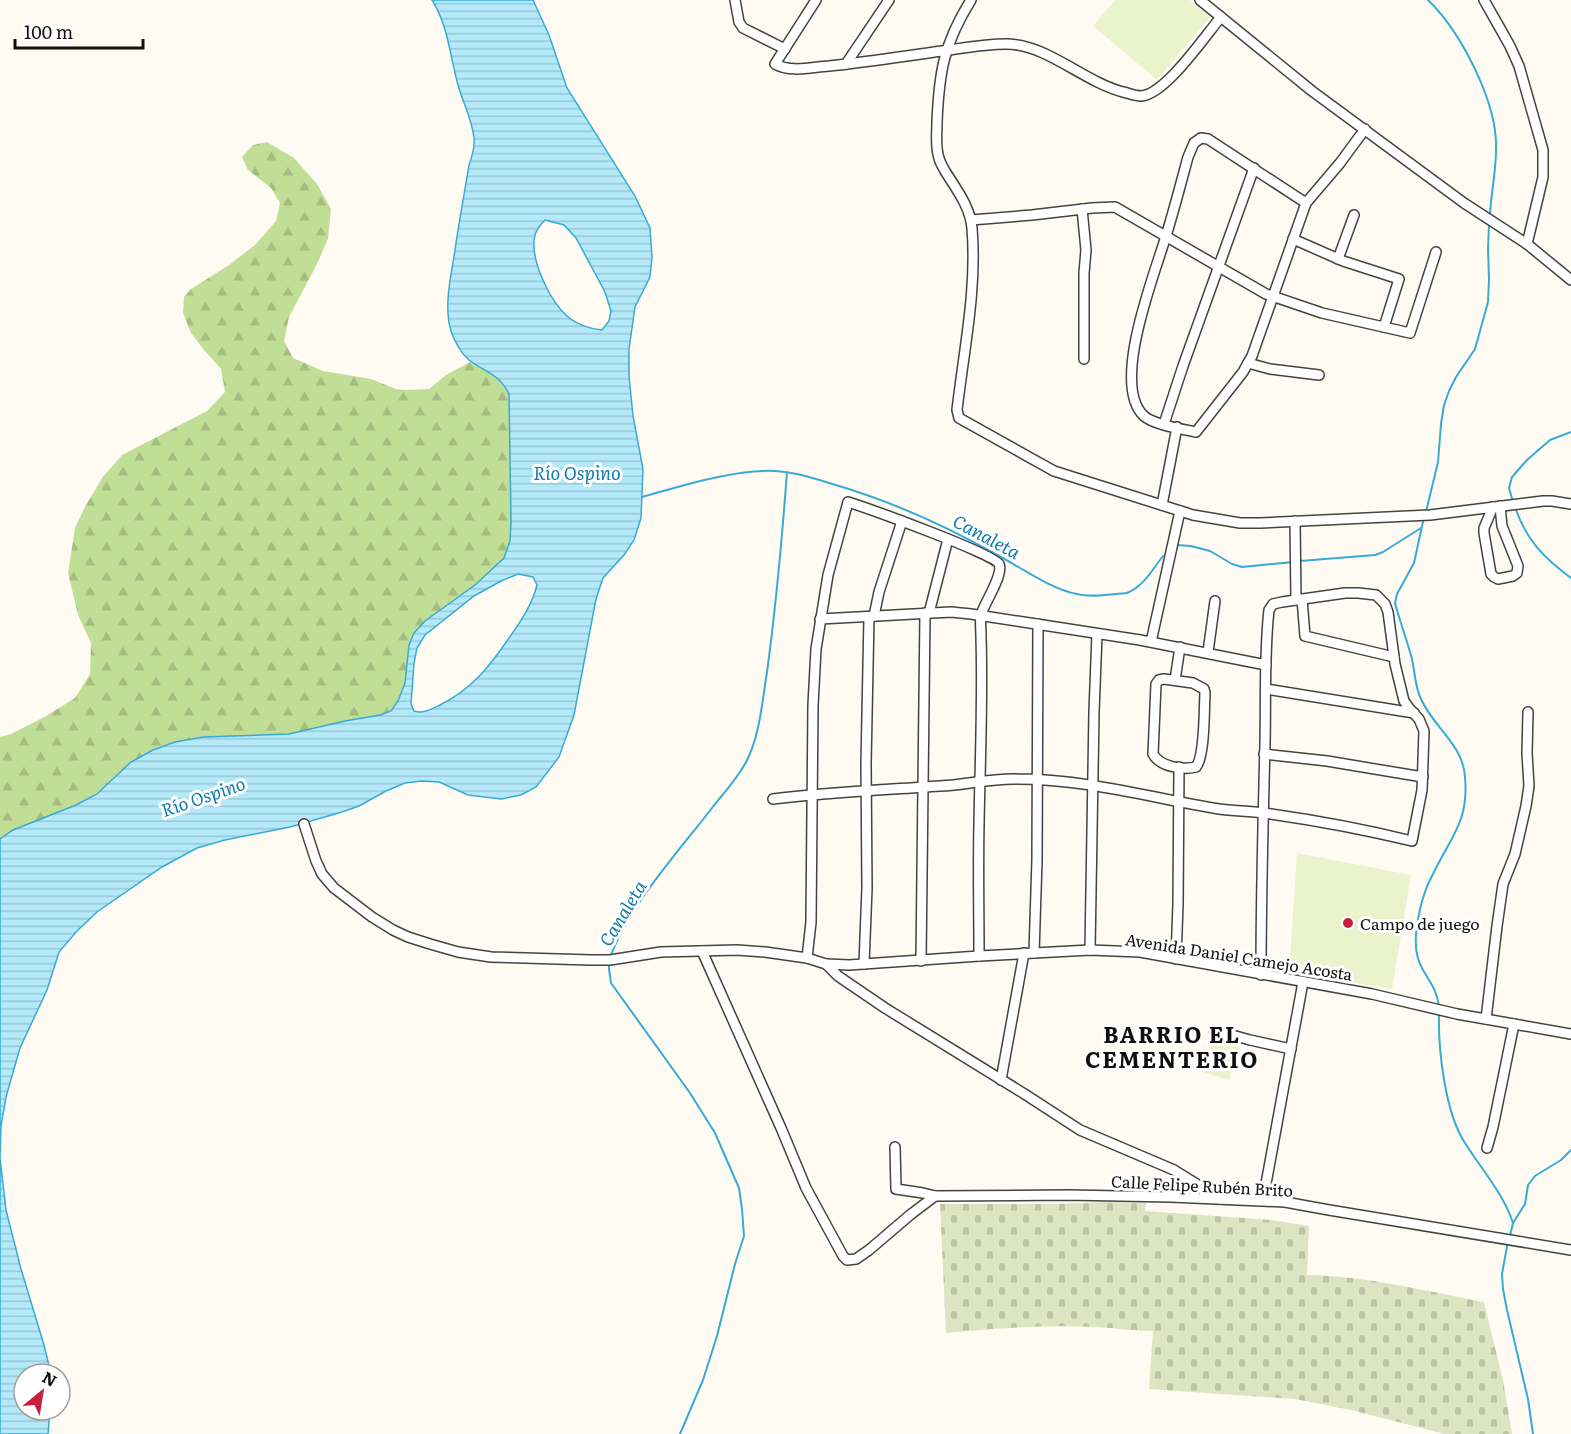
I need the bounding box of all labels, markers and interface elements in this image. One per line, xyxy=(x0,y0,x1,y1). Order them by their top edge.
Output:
scale bar xyxy=(15,12,142,50)
text: 100 m xyxy=(24,18,73,45)
water label: Río Ospino xyxy=(533,459,621,486)
water label: Canaleta xyxy=(948,507,1026,565)
water label: Río Ospino xyxy=(157,769,249,823)
water label: Canaleta xyxy=(592,874,653,951)
place label: Campo de juego xyxy=(1360,911,1480,935)
marker: Campo de juego xyxy=(1341,916,1355,930)
street label: Avenida Daniel Camejo Acosta xyxy=(1124,926,1355,986)
district label: BARRIO EL CEMENTERIO xyxy=(1085,1017,1259,1075)
street label: Calle Felipe Rubén Brito xyxy=(1110,1168,1294,1202)
north arrow xyxy=(12,1362,72,1422)
text: N xyxy=(38,1364,62,1392)

